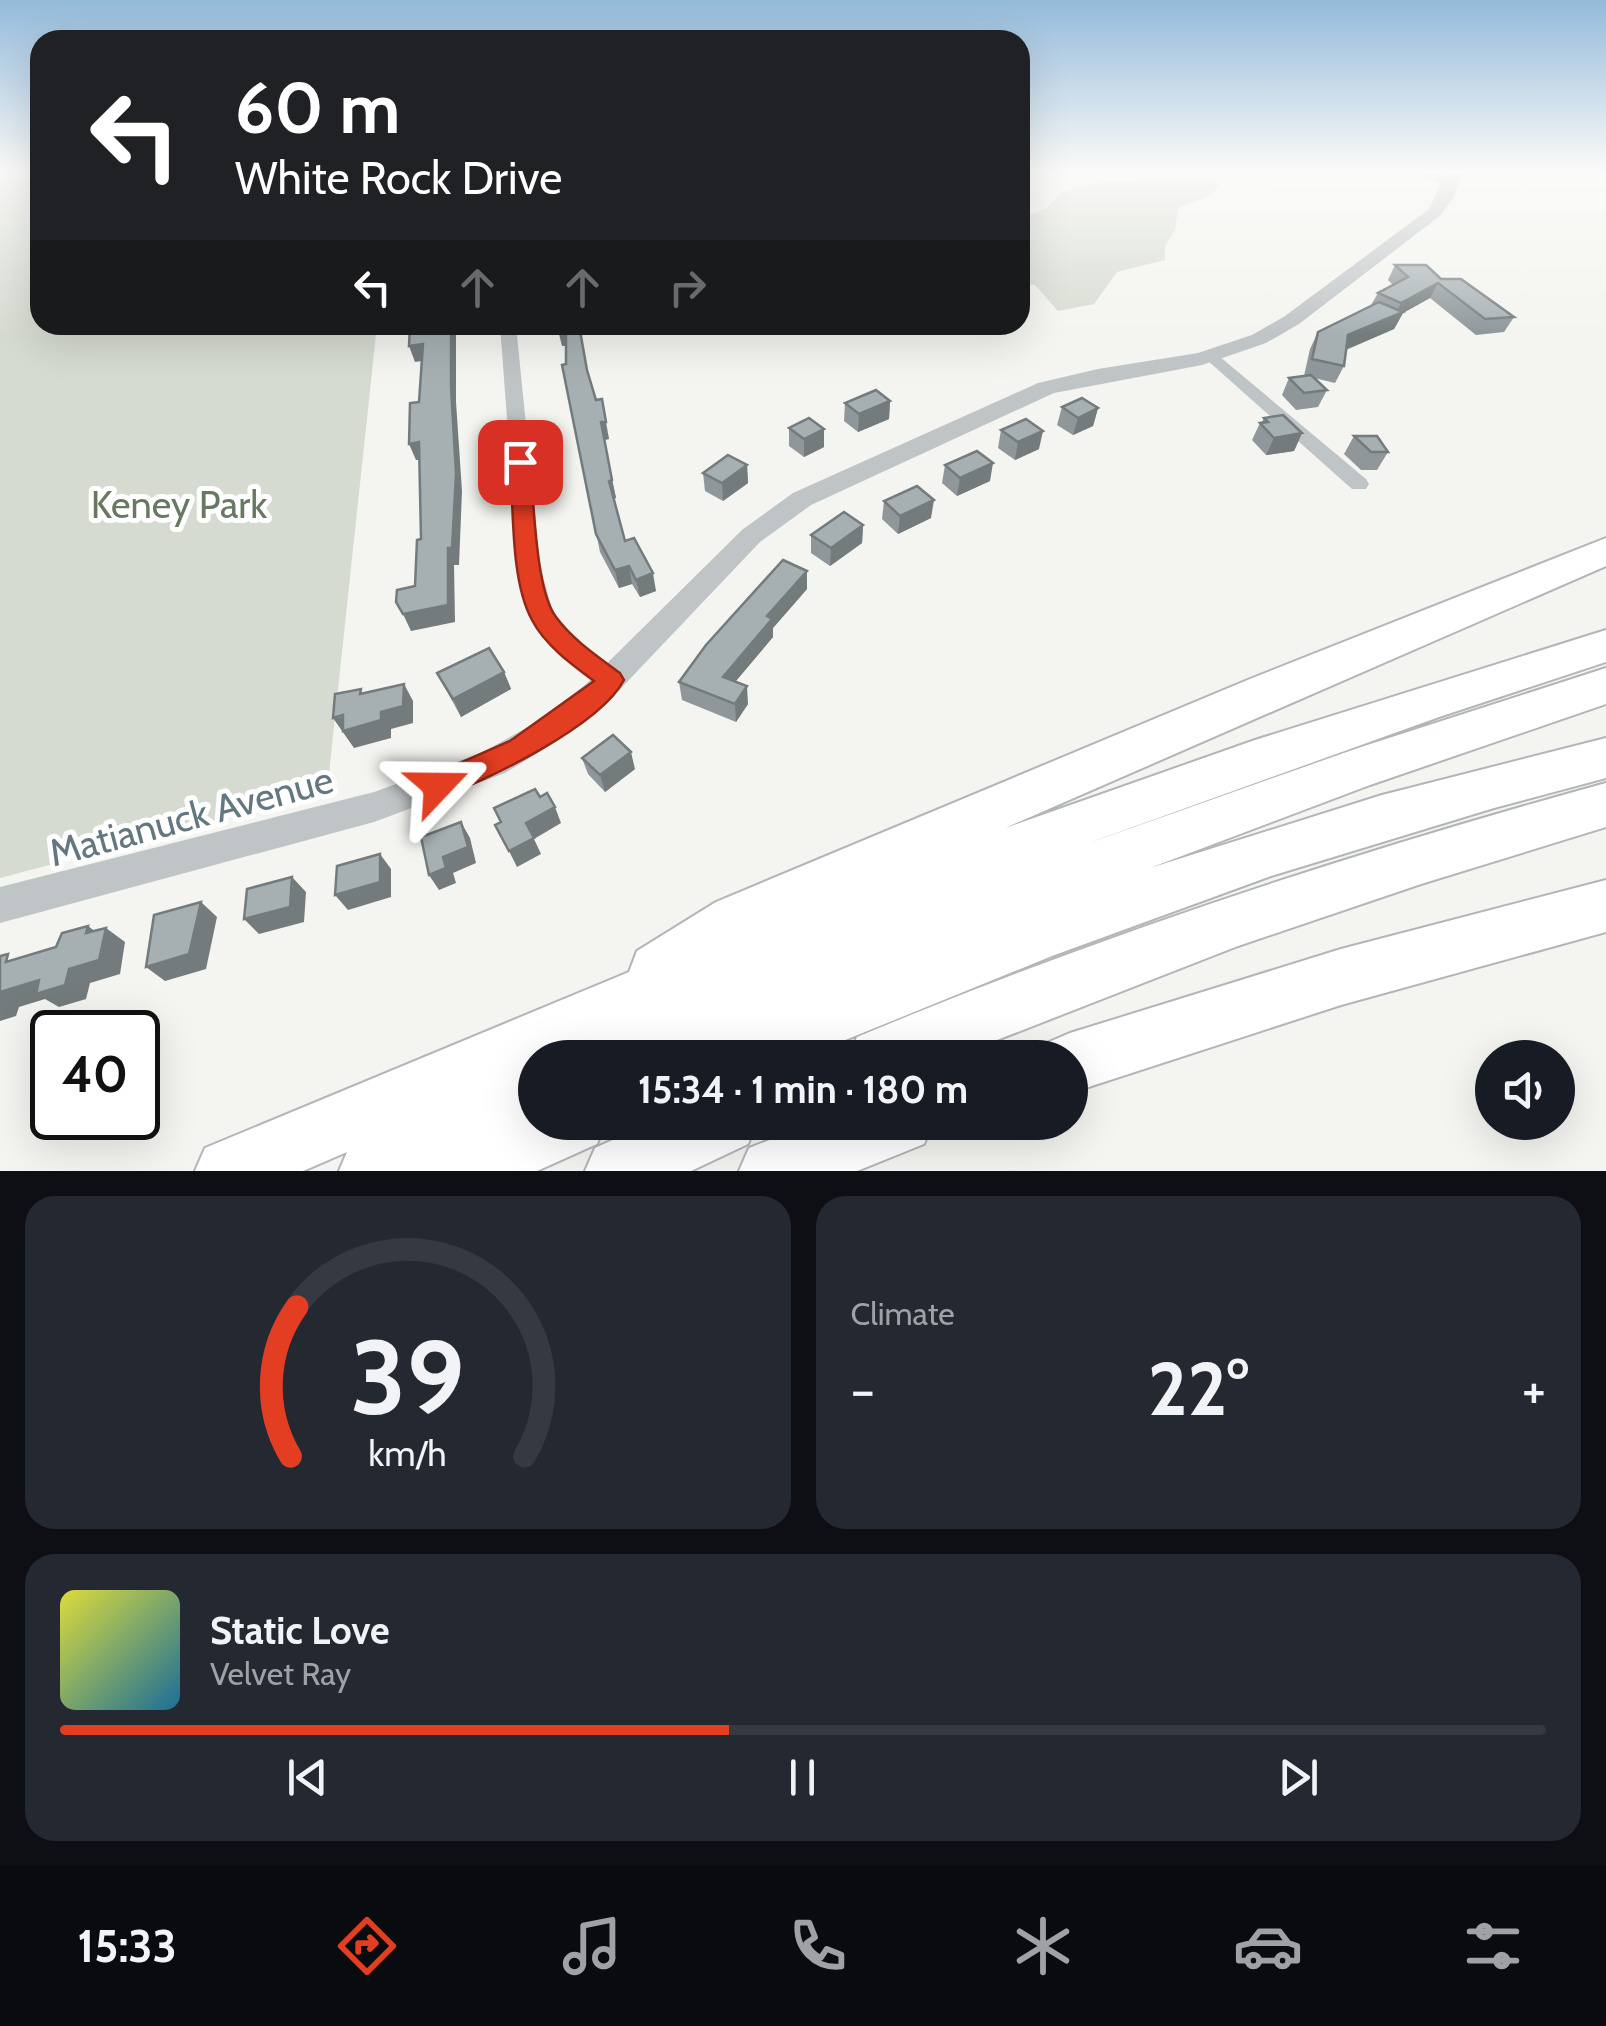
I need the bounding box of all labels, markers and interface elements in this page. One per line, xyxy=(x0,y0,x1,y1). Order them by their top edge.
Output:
text: 60 m xyxy=(235,65,400,151)
icon: left xyxy=(70,70,200,200)
text: White Rock Drive xyxy=(235,151,562,205)
icon: left xyxy=(345,260,400,315)
icon: ahead xyxy=(450,260,505,315)
icon: ahead xyxy=(555,260,610,315)
icon: right xyxy=(660,260,715,315)
pin xyxy=(478,420,563,505)
icon: arrive xyxy=(493,435,548,490)
park label: Keney Park xyxy=(91,481,267,528)
position arrow xyxy=(386,734,490,838)
street label: Matianuck Avenue xyxy=(44,756,338,876)
speed limit sign: 40 xyxy=(30,1010,160,1140)
map controls xyxy=(1475,1040,1575,1140)
button: sound xyxy=(1475,1040,1575,1140)
text: 15:34 · 1 min · 180 m xyxy=(638,1066,968,1113)
text: Climate xyxy=(851,1294,955,1333)
text: 39 xyxy=(350,1314,465,1440)
text: 22° xyxy=(1148,1343,1249,1434)
text: − xyxy=(851,1356,875,1423)
text: + xyxy=(1522,1356,1546,1423)
text: km/h xyxy=(369,1432,447,1475)
text: Static Love xyxy=(210,1607,389,1654)
text: Velvet Ray xyxy=(210,1654,351,1693)
icon: previous xyxy=(280,1750,335,1805)
icon: pause xyxy=(775,1750,830,1805)
icon: next xyxy=(1271,1750,1326,1805)
icon: directions xyxy=(332,1911,402,1981)
icon: music xyxy=(557,1911,627,1981)
icon: phone xyxy=(783,1911,853,1981)
icon: climate xyxy=(1008,1911,1078,1981)
icon: car xyxy=(1233,1911,1303,1981)
icon: filters xyxy=(1458,1911,1528,1981)
text: 15:33 xyxy=(78,1919,177,1973)

